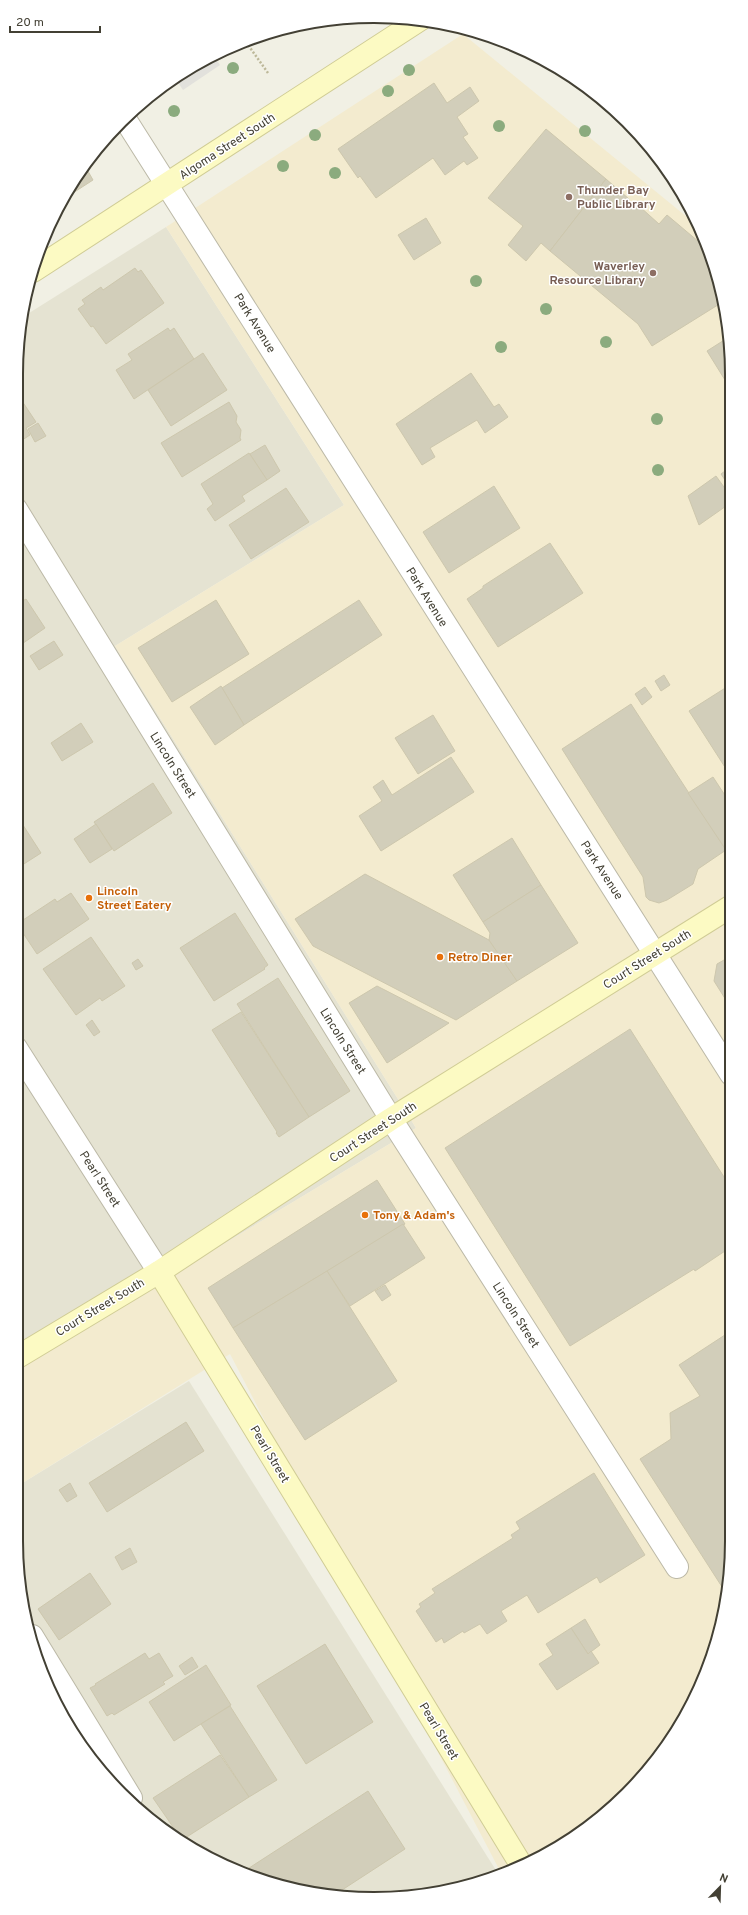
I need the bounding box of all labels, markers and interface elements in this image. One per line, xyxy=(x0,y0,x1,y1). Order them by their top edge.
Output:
scale bar xyxy=(10,8,100,34)
text: 20 m xyxy=(16,15,44,31)
street label: Algoma Street South xyxy=(177,110,279,184)
place label: Thunder Bay Public Library xyxy=(577,183,656,213)
marker: Thunder Bay Public Library xyxy=(564,192,574,202)
place label: Waverley Resource Library xyxy=(549,259,645,289)
marker: Waverley Resource Library xyxy=(648,268,658,278)
street label: Park Avenue xyxy=(230,291,279,356)
street label: Park Avenue xyxy=(402,565,451,630)
street label: Lincoln Street xyxy=(145,729,199,802)
street label: Park Avenue xyxy=(576,838,626,903)
place label: Lincoln Street Eatery xyxy=(97,884,172,914)
marker: Lincoln Street Eatery xyxy=(84,893,94,903)
street label: Court Street South xyxy=(601,926,695,993)
place label: Retro Diner xyxy=(448,950,512,966)
marker: Retro Diner xyxy=(435,952,445,962)
street label: Lincoln Street xyxy=(315,1005,369,1078)
street label: Court Street South xyxy=(327,1099,420,1167)
street label: Pearl Street xyxy=(75,1148,123,1211)
place label: Tony & Adam's xyxy=(373,1208,455,1224)
marker: Tony & Adam's xyxy=(360,1210,370,1220)
street label: Court Street South xyxy=(53,1275,148,1341)
street label: Lincoln Street xyxy=(488,1280,542,1351)
street label: Pearl Street xyxy=(246,1423,293,1486)
street label: Pearl Street xyxy=(415,1700,462,1763)
north arrow xyxy=(700,1867,740,1907)
text: N xyxy=(717,1871,730,1887)

